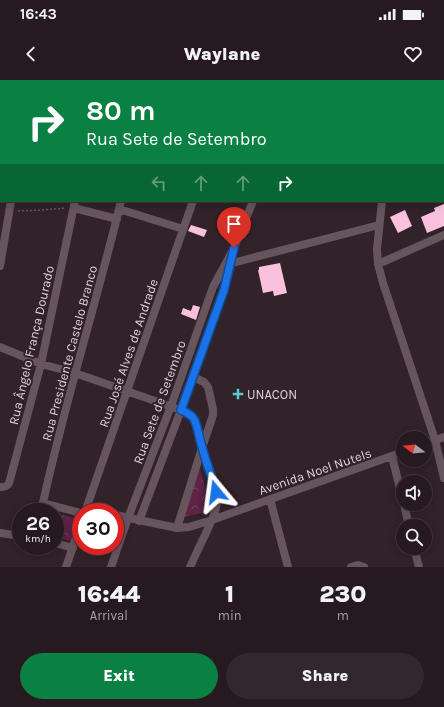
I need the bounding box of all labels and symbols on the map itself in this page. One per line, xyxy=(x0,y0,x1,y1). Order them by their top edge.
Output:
pin xyxy=(217,207,251,248)
street label: Rua Ângelo França Dourado xyxy=(5,264,57,426)
street label: Rua Presidente Castelo Branco xyxy=(39,264,100,443)
street label: Rua José Alves de Andrade xyxy=(96,277,161,429)
street label: Rua Sete de Setembro xyxy=(130,338,189,466)
place label: UNACON xyxy=(247,387,297,402)
marker: UNACON xyxy=(232,388,244,400)
north arrow xyxy=(396,431,432,467)
street label: Avenida Noel Nutels xyxy=(257,445,374,498)
position arrow xyxy=(195,471,237,513)
speed limit sign: 30 xyxy=(72,503,124,555)

